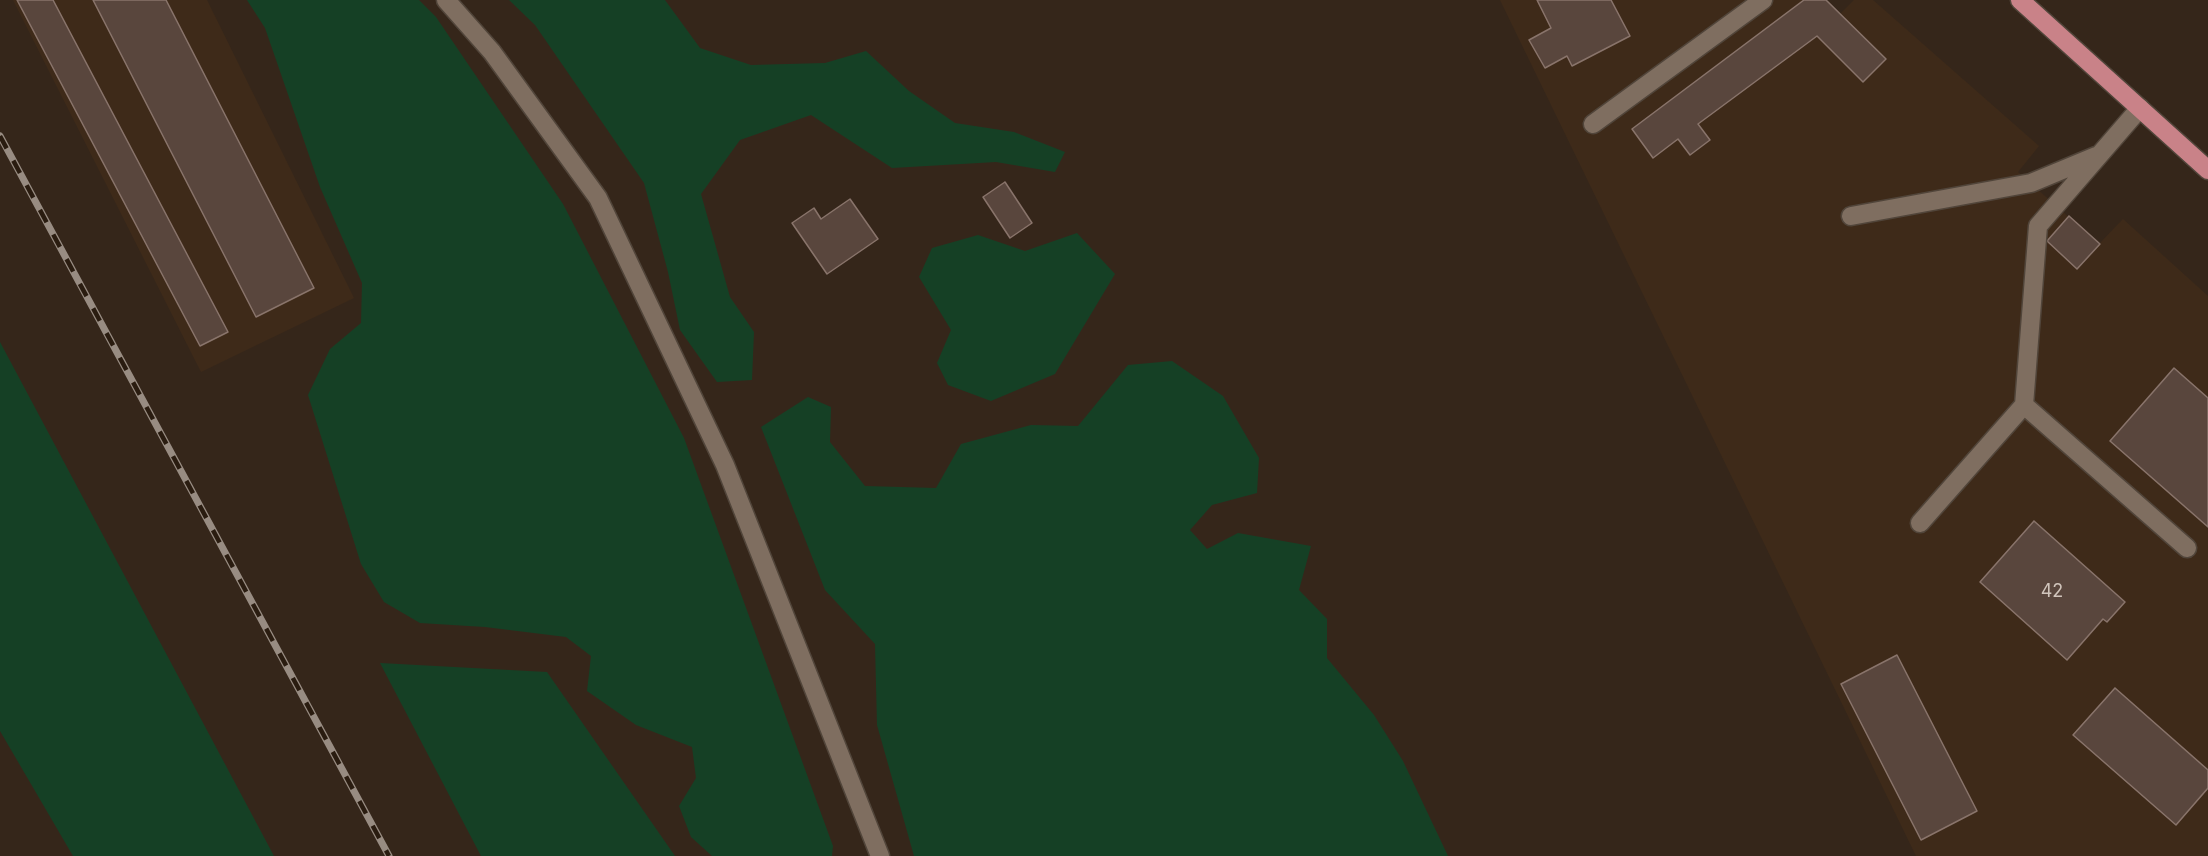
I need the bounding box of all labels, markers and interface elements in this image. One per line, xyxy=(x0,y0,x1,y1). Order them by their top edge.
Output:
house number: 42 xyxy=(2041,581,2063,603)

